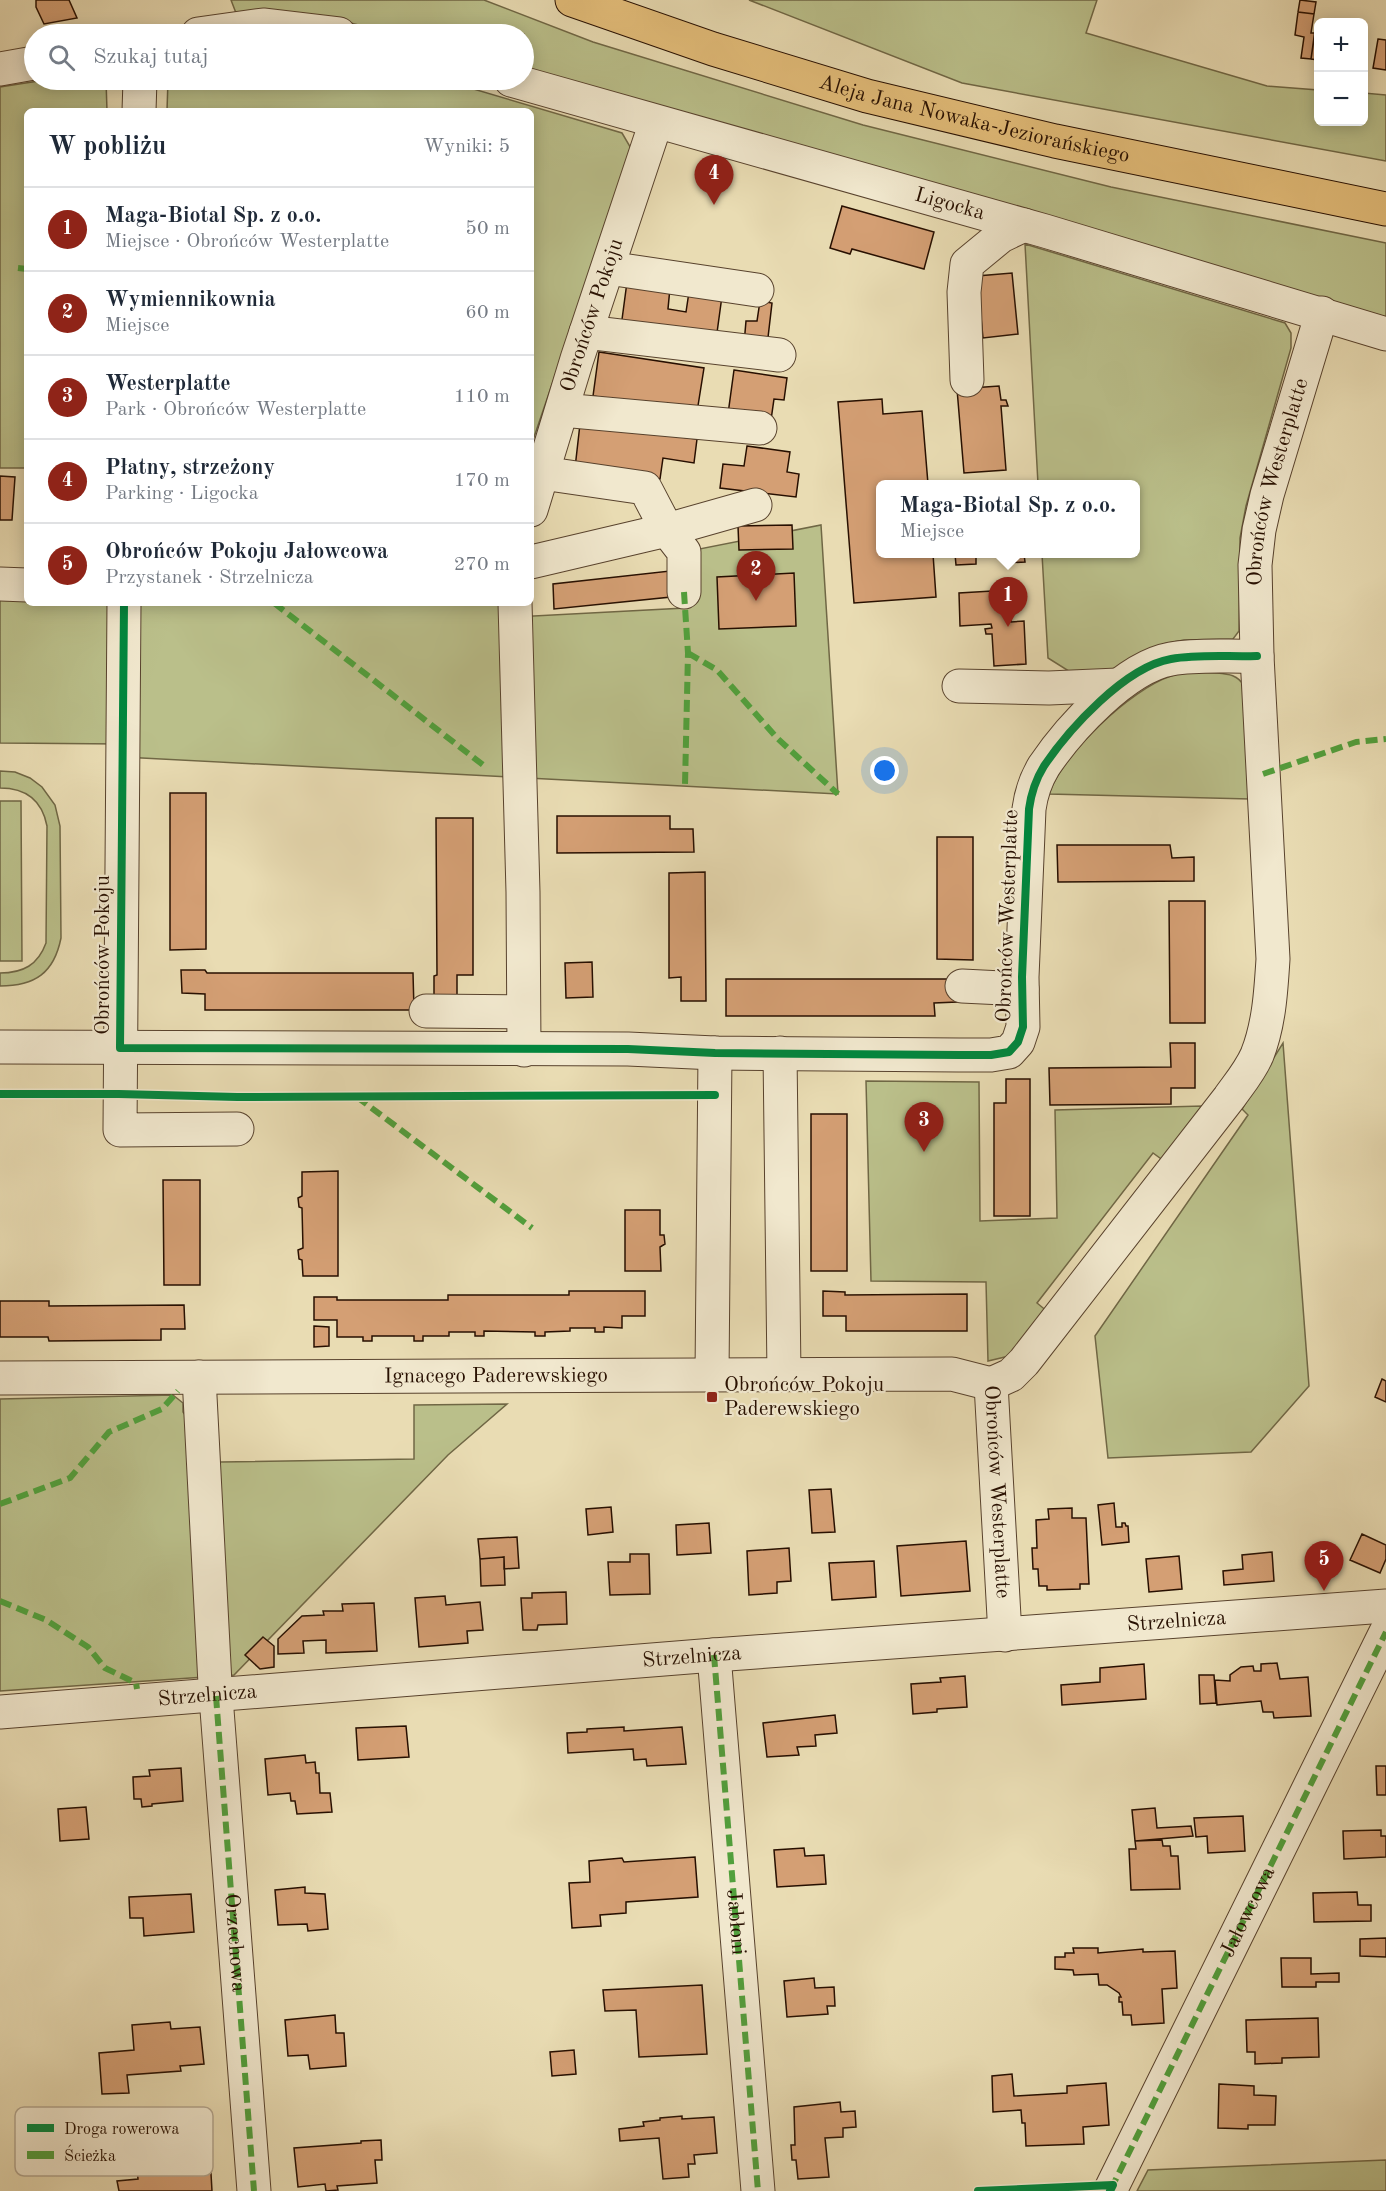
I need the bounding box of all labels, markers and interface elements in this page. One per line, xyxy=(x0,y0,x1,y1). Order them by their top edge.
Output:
map controls xyxy=(1314,18,1368,126)
button: + xyxy=(1314,18,1368,72)
search box xyxy=(24,24,534,90)
icon: search xyxy=(45,41,78,74)
text: Szukaj tutaj xyxy=(93,46,209,68)
street label: Aleja Jana Nowaka-Jeziorańskiego xyxy=(816,71,1131,167)
button: − xyxy=(1314,72,1368,126)
text: W pobliżu xyxy=(48,134,166,160)
text: Wyniki: 5 xyxy=(423,137,510,157)
pin: 4 xyxy=(694,156,734,205)
street label: Ligocka xyxy=(912,184,987,224)
text: Maga-Biotal Sp. z o.o. xyxy=(105,205,321,227)
text: 1 xyxy=(62,219,73,239)
text: 50 m xyxy=(465,219,510,239)
text: Miejsce · Obrońców Westerplatte xyxy=(105,232,389,252)
street label: Obrońców Pokoju xyxy=(557,236,627,395)
text: Wymiennikownia xyxy=(105,289,276,311)
text: 2 xyxy=(62,303,73,323)
text: 60 m xyxy=(465,303,510,323)
text: Miejsce xyxy=(105,316,169,336)
text: Westerplatte xyxy=(105,373,231,395)
street label: Obrońców Westerplatte xyxy=(1244,376,1312,586)
text: 3 xyxy=(62,387,73,407)
text: 110 m xyxy=(454,387,510,407)
text: Park · Obrońców Westerplatte xyxy=(105,400,366,420)
text: Płatny, strzeżony xyxy=(105,457,275,479)
text: 4 xyxy=(62,471,73,491)
text: 170 m xyxy=(454,471,510,491)
popup xyxy=(876,480,1140,558)
text: Parking · Ligocka xyxy=(105,484,259,504)
text: Maga-Biotal Sp. z o.o. xyxy=(900,495,1116,517)
text: Miejsce xyxy=(900,522,964,542)
text: Obrońców Pokoju Jałowcowa xyxy=(105,541,388,563)
pin: 2 xyxy=(736,552,776,601)
text: 5 xyxy=(62,555,73,575)
text: 270 m xyxy=(454,555,510,575)
text: Przystanek · Strzelnicza xyxy=(105,568,314,588)
pin: 1 xyxy=(988,578,1028,627)
your location xyxy=(870,756,899,785)
street label: Obrońców Westerplatte xyxy=(994,809,1022,1023)
street label: Obrońców Pokoju xyxy=(93,875,114,1035)
pin: 3 xyxy=(904,1102,944,1152)
street label: Ignacego Paderewskiego xyxy=(384,1365,608,1387)
place label: Obrońców Pokoju Paderewskiego xyxy=(724,1375,884,1420)
street label: Obrońców Westerplatte xyxy=(981,1385,1013,1599)
marker: Obrońców Pokoju Paderewskiego xyxy=(705,1390,719,1404)
pin: 5 xyxy=(1304,1542,1344,1591)
street label: Strzelnicza xyxy=(1126,1607,1227,1635)
street label: Strzelnicza xyxy=(641,1643,742,1671)
street label: Strzelnicza xyxy=(157,1681,258,1710)
street label: Jałowcowa xyxy=(1217,1863,1279,1961)
street label: Jabłoni xyxy=(723,1888,749,1956)
street label: Orzechowa xyxy=(221,1893,249,1993)
legend xyxy=(15,2107,213,2176)
text: Droga rowerowa xyxy=(64,2122,179,2138)
text: Ścieżka xyxy=(64,2144,116,2165)

